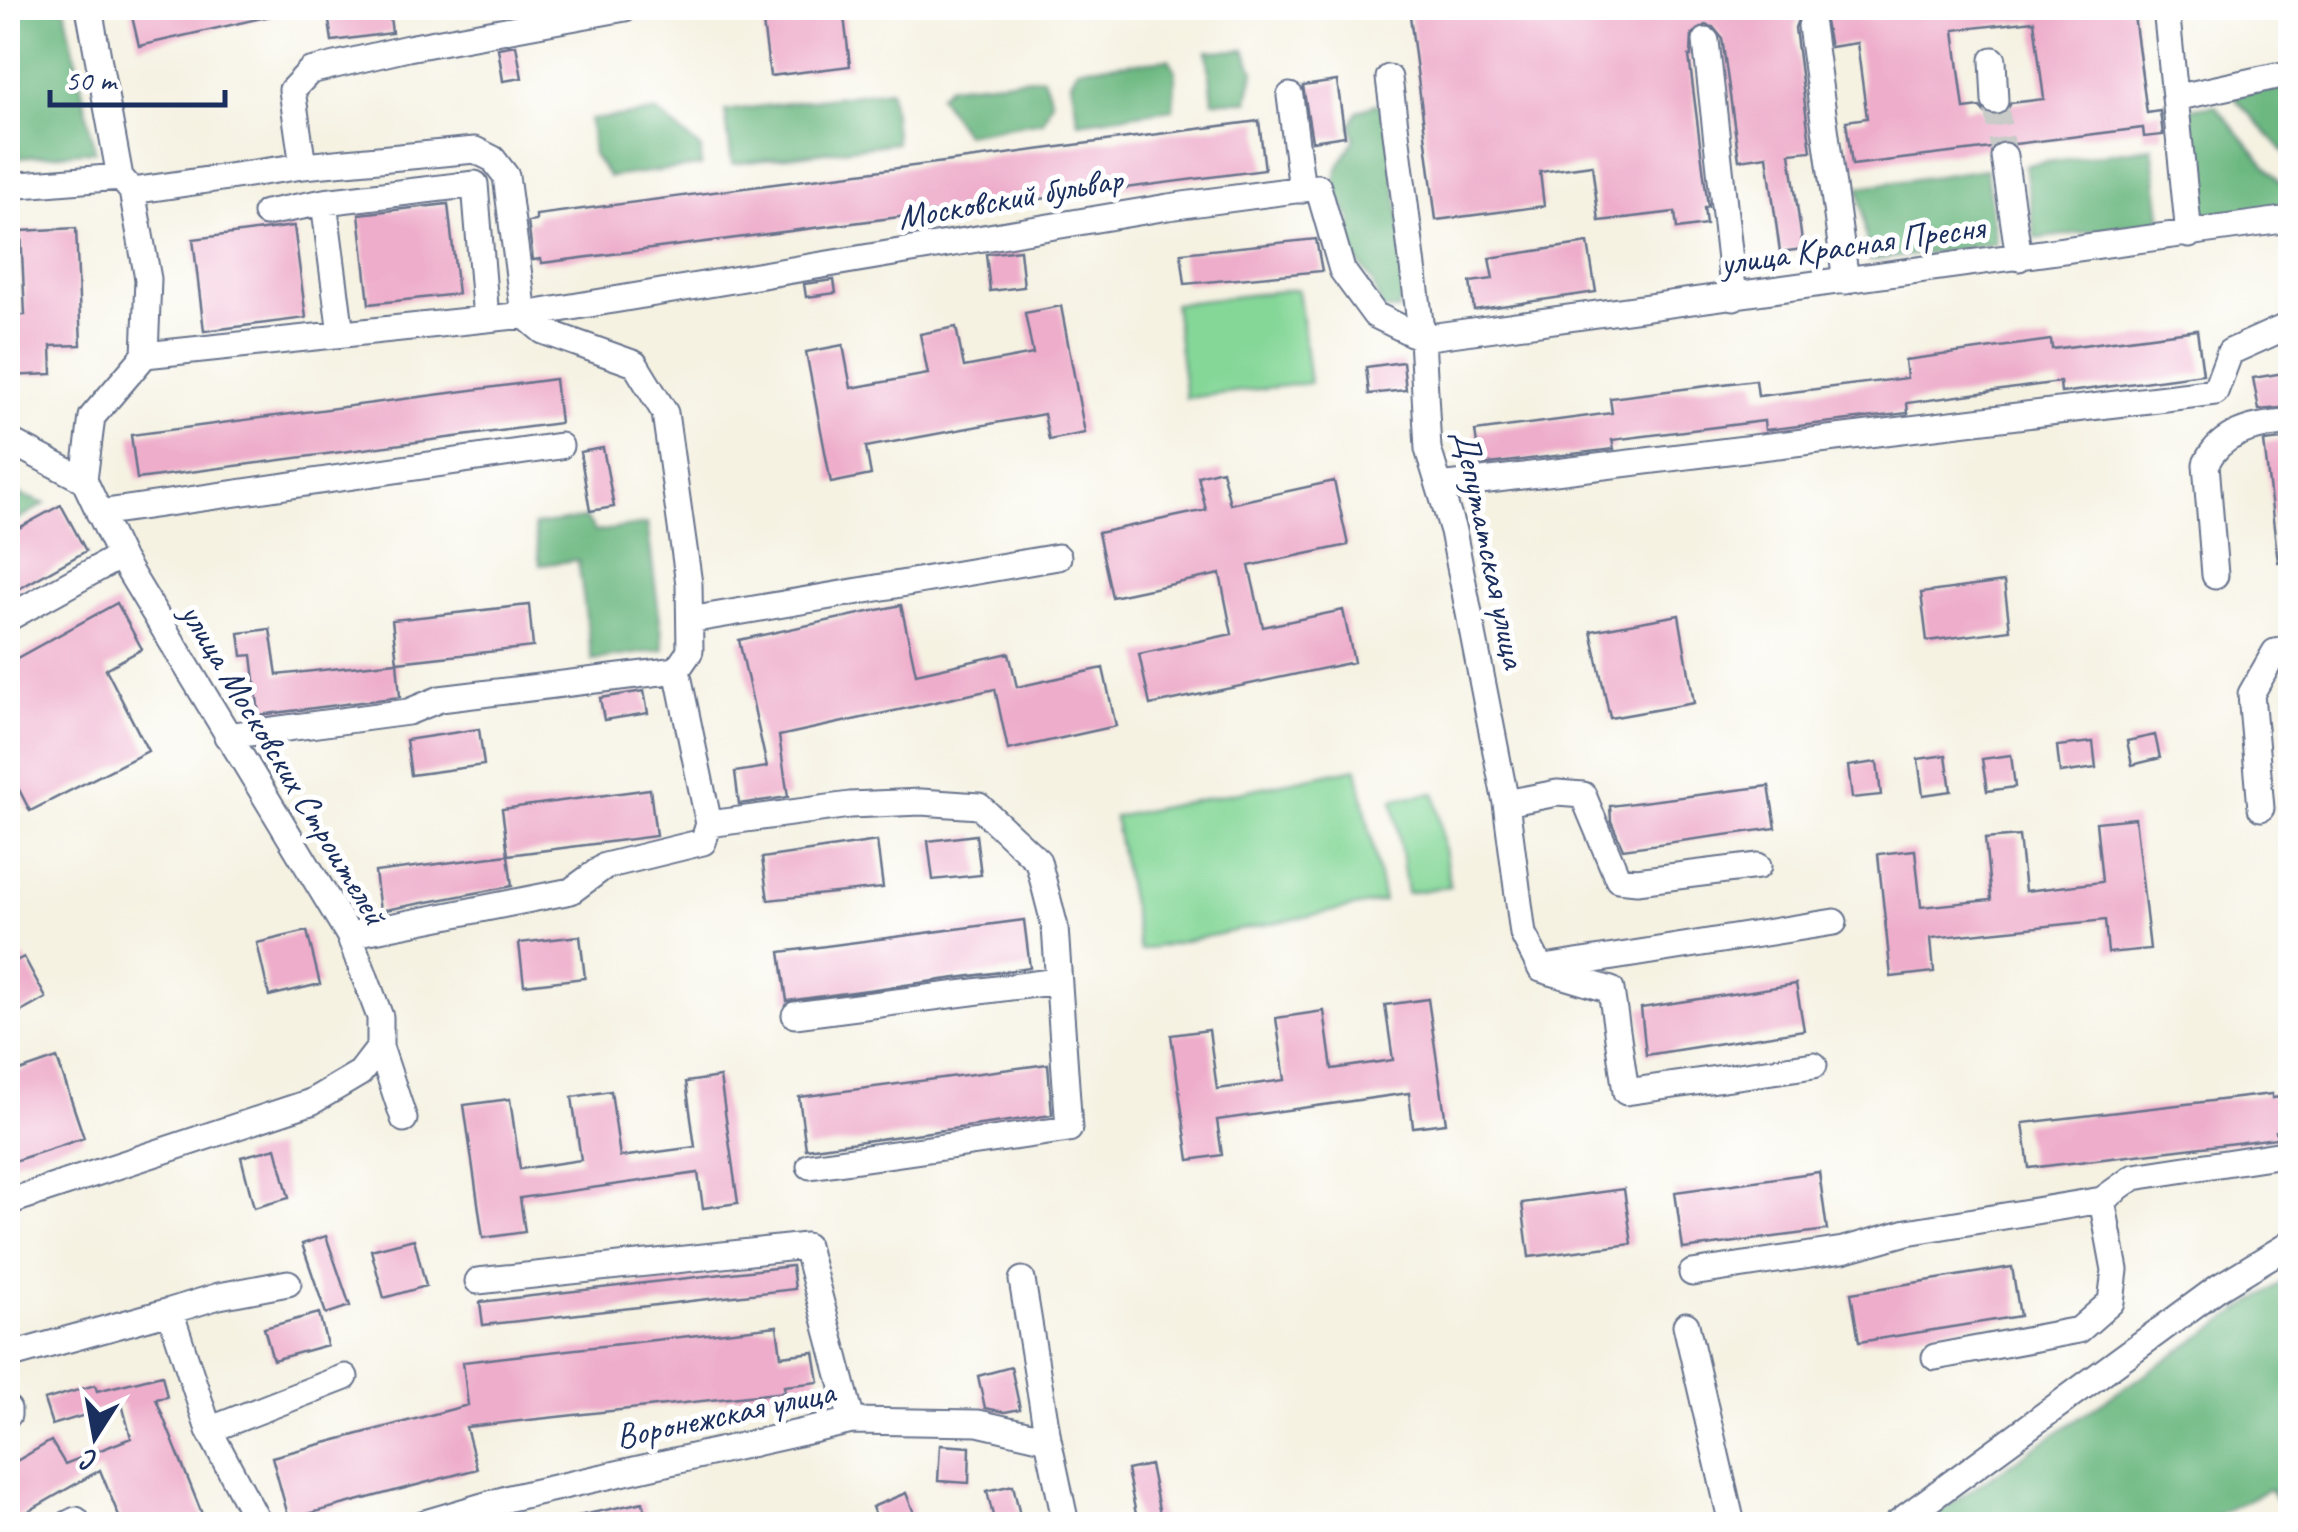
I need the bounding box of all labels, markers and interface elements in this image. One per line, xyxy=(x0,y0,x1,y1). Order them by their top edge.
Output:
scale bar xyxy=(50,45,225,107)
text: 50 m xyxy=(65,61,118,99)
street label: Московский бульвар xyxy=(894,156,1127,240)
street label: улица Красная Пресня xyxy=(1715,204,1989,286)
street label: Депутатская улица xyxy=(1443,426,1538,674)
street label: улица Московских Строителей xyxy=(169,593,399,935)
street label: Воронежская улица xyxy=(612,1368,840,1459)
north arrow xyxy=(45,1387,145,1487)
text: С xyxy=(77,1442,100,1480)

